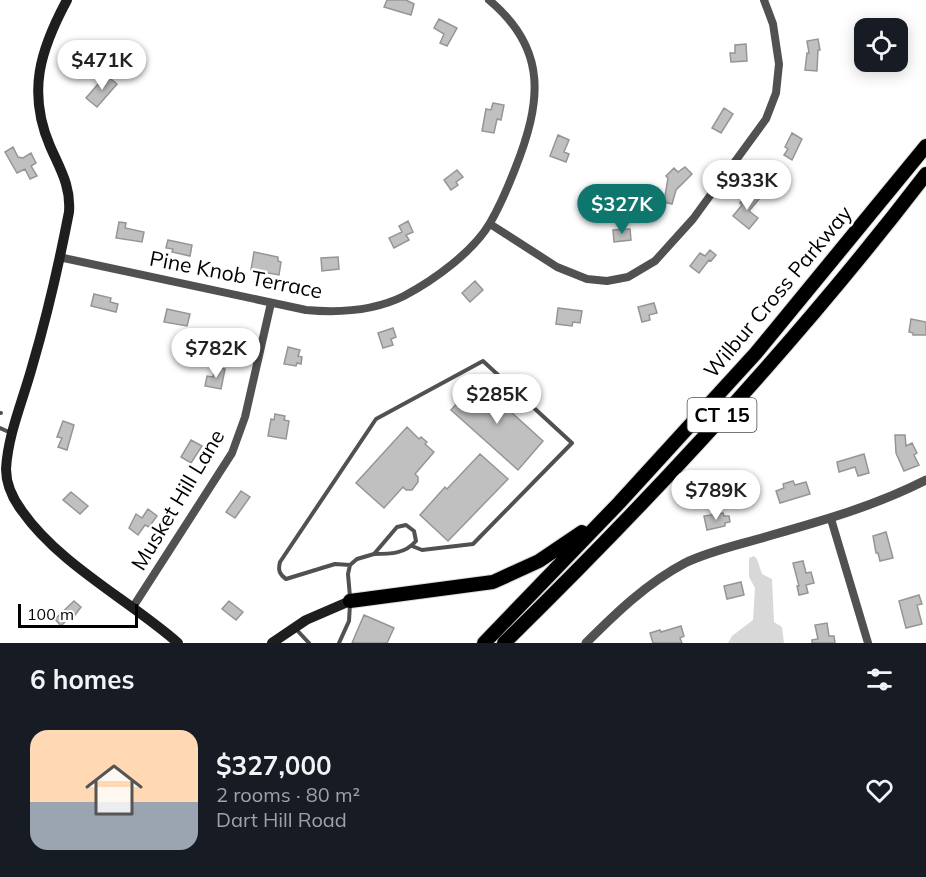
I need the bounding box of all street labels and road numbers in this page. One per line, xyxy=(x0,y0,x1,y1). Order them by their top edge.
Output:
street label: Wilbur Cross Parkway xyxy=(698,200,857,383)
street label: Pine Knob Terrace xyxy=(148,245,325,304)
road number: CT 15 xyxy=(688,398,756,432)
street label: Musket Hill Lane xyxy=(125,424,229,575)

